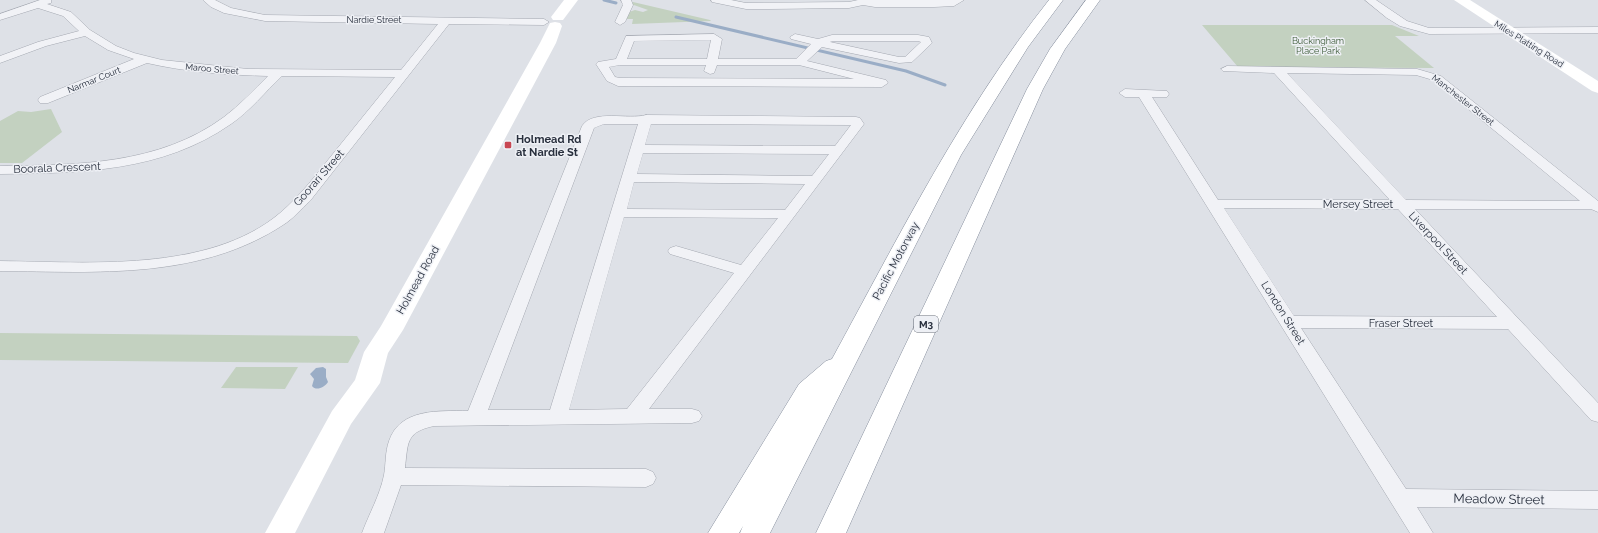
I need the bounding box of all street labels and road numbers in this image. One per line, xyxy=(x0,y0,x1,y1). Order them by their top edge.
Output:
street label: Nardie Street xyxy=(347,15,401,25)
street label: Miles Platting Road xyxy=(1493,19,1566,70)
street label: Maroo Street xyxy=(185,62,239,76)
street label: Narmar Court xyxy=(66,65,122,95)
street label: Manchester Street xyxy=(1430,73,1496,127)
street label: Goorari Street xyxy=(291,147,347,209)
street label: Boorala Crescent xyxy=(13,160,101,176)
street label: Mersey Street xyxy=(1323,198,1394,211)
street label: Liverpool Street xyxy=(1406,209,1470,277)
street label: Pacific Motorway xyxy=(870,220,922,302)
street label: Holmead Road xyxy=(394,243,442,316)
street label: London Street xyxy=(1258,279,1308,347)
road number: M3 xyxy=(914,316,938,332)
street label: Fraser Street xyxy=(1369,317,1434,330)
street label: Meadow Street xyxy=(1453,491,1545,507)

